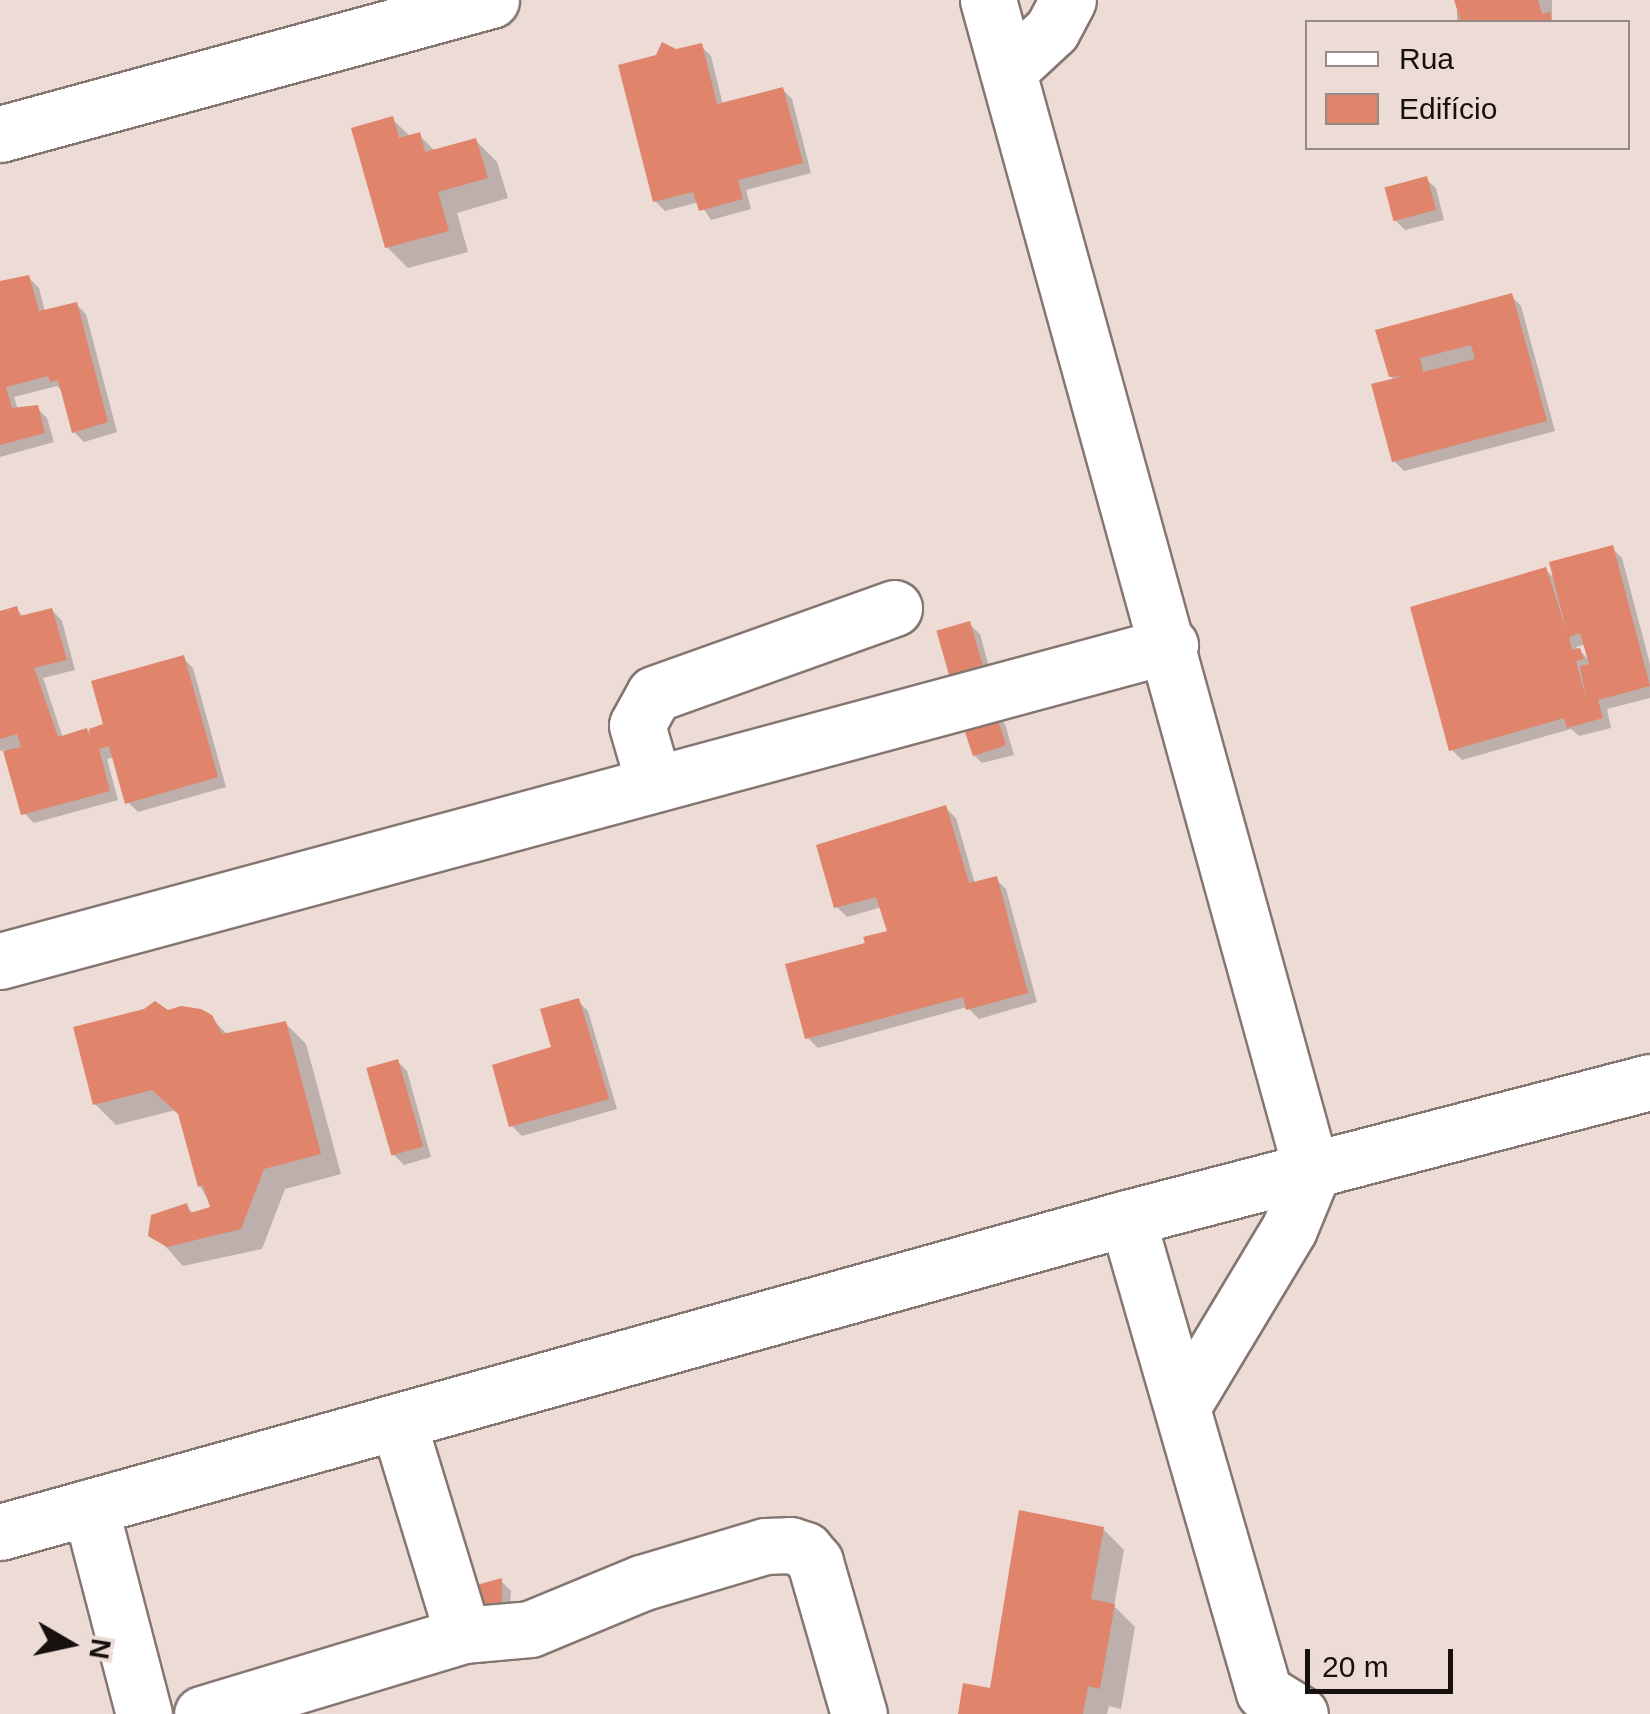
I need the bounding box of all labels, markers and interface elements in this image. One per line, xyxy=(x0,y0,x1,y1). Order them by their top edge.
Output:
legend xyxy=(1305,20,1630,150)
text: Rua xyxy=(1399,42,1454,75)
text: Edifício xyxy=(1399,92,1497,125)
north arrow xyxy=(20,1594,120,1694)
scale bar xyxy=(1310,1629,1458,1691)
text: N xyxy=(83,1636,117,1661)
text: 20 m xyxy=(1322,1650,1389,1683)

